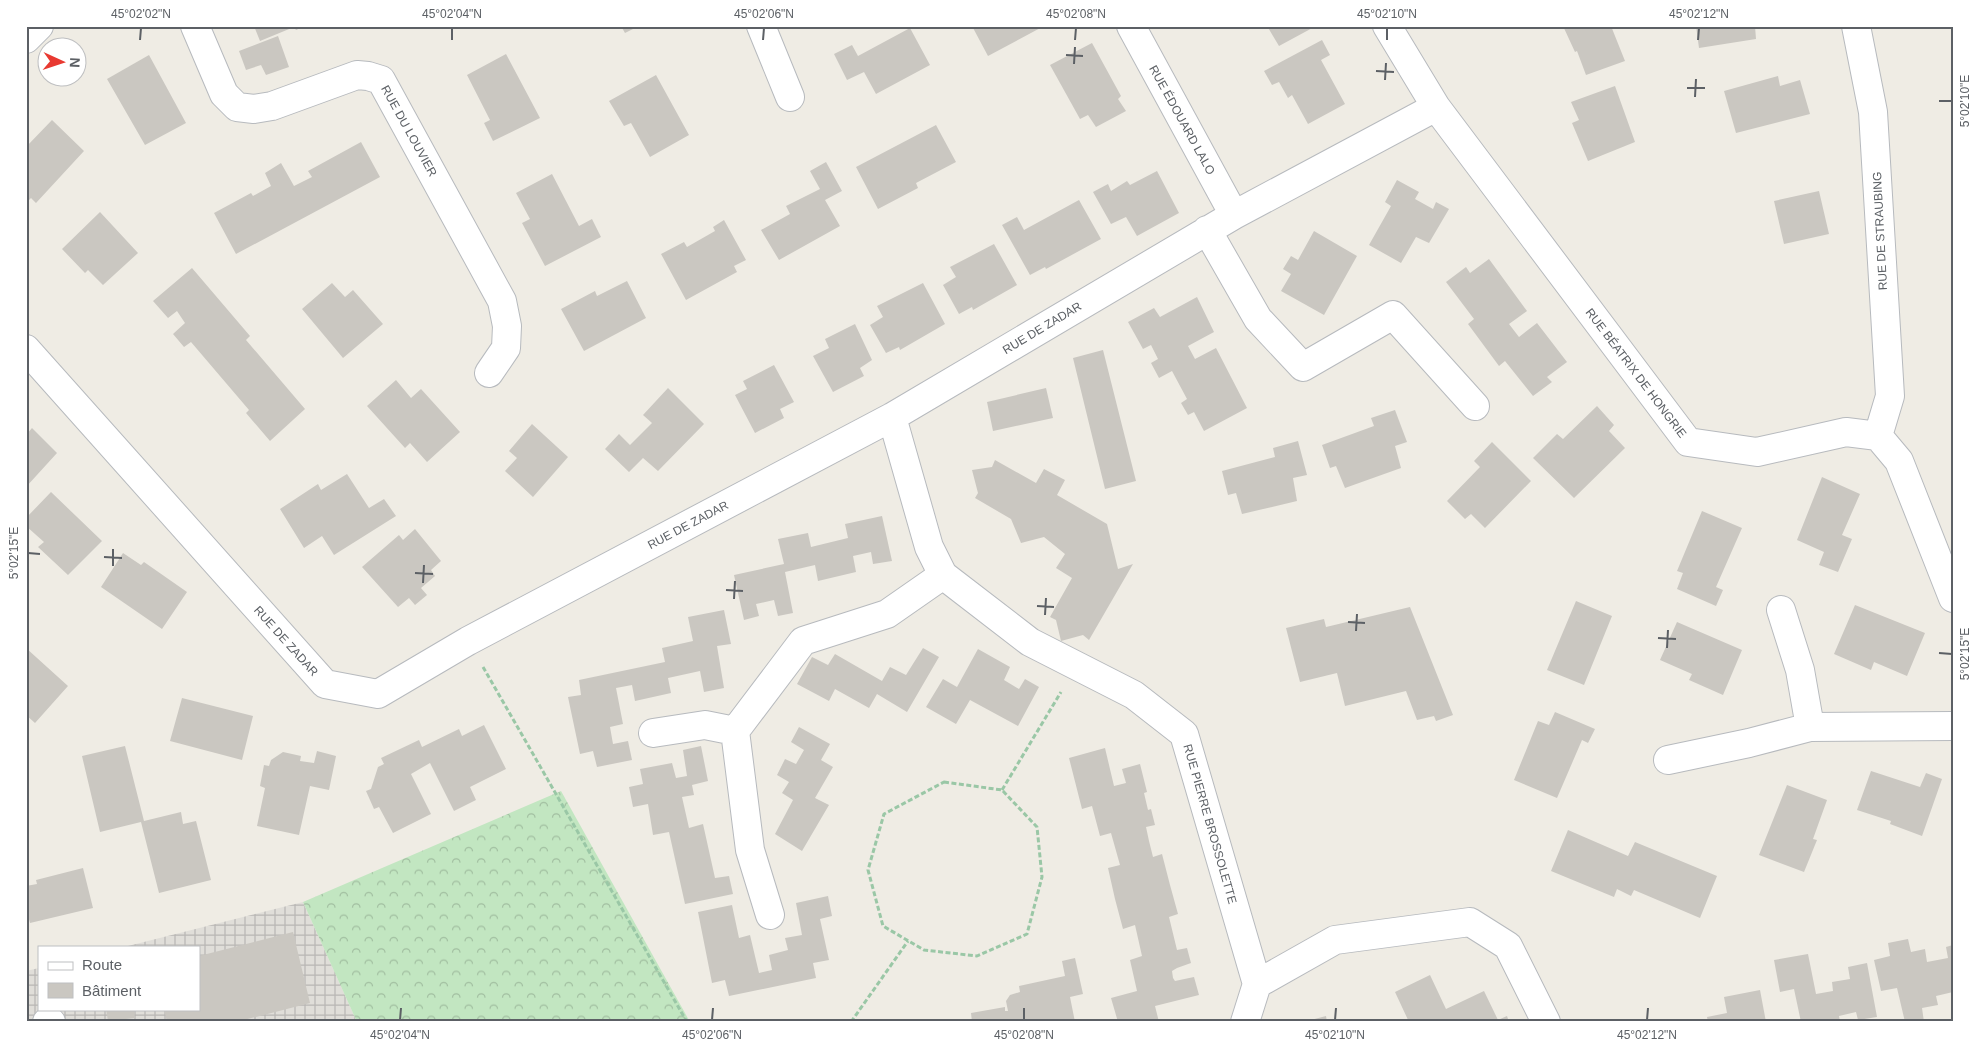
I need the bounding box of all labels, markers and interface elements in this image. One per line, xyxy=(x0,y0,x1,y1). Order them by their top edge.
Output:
text: 45°02'02"N xyxy=(111,7,171,21)
text: 45°02'04"N xyxy=(422,7,482,21)
text: 45°02'06"N xyxy=(734,7,794,21)
text: 45°02'08"N xyxy=(1046,7,1106,21)
text: 45°02'10"N xyxy=(1357,7,1417,21)
text: 45°02'12"N xyxy=(1669,7,1729,21)
north arrow xyxy=(38,38,88,88)
text: N xyxy=(67,57,83,68)
street label: RUE ÉDOUARD LALO xyxy=(1146,62,1219,177)
text: 5°02'10"E xyxy=(1958,75,1972,127)
street label: RUE DU LOUVIER xyxy=(378,83,440,179)
street label: RUE DE STRAUBING xyxy=(1870,171,1890,291)
street label: RUE DE ZADAR xyxy=(1000,299,1084,357)
street label: RUE BÉATRIX DE HONGRIE xyxy=(1583,305,1690,440)
street label: RUE DE ZADAR xyxy=(645,498,731,552)
text: 5°02'15"E xyxy=(7,527,21,579)
street label: RUE DE ZADAR xyxy=(251,603,321,679)
text: 5°02'15"E xyxy=(1958,628,1972,680)
street label: RUE PIERRE BROSSOLETTE xyxy=(1180,743,1240,905)
legend xyxy=(38,946,200,1010)
text: Route xyxy=(82,956,122,973)
text: Bâtiment xyxy=(82,982,142,999)
text: 45°02'04"N xyxy=(370,1028,430,1042)
text: 45°02'06"N xyxy=(682,1028,742,1042)
text: 45°02'08"N xyxy=(994,1028,1054,1042)
text: 45°02'10"N xyxy=(1305,1028,1365,1042)
text: 45°02'12"N xyxy=(1617,1028,1677,1042)

